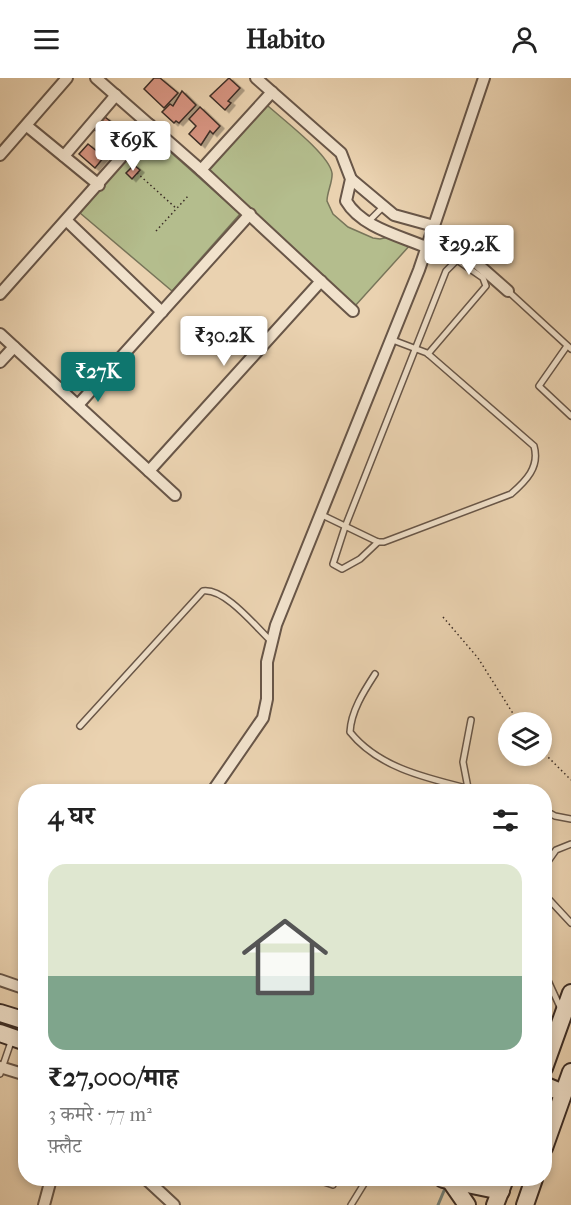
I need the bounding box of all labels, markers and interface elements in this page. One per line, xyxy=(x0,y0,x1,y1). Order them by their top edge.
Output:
icon: menu xyxy=(30,23,63,56)
text: Habito xyxy=(246,23,325,55)
icon: person xyxy=(508,23,541,56)
pin: ₹69K xyxy=(97,121,169,172)
text: ₹69K xyxy=(109,129,157,152)
pin: ₹29.2K xyxy=(420,225,518,276)
text: ₹29.2K xyxy=(439,233,499,256)
pin: ₹30.2K xyxy=(175,316,273,367)
text: ₹30.2K xyxy=(194,324,254,347)
pin: ₹27K xyxy=(62,352,134,403)
text: ₹27K xyxy=(75,360,121,383)
map controls xyxy=(498,712,552,766)
button: layers xyxy=(498,712,552,766)
text: 4 घर xyxy=(48,800,95,831)
icon: filters xyxy=(489,804,522,837)
icon: home xyxy=(231,903,339,1011)
text: ₹27,000/माह xyxy=(48,1062,178,1093)
text: 3 कमरे · 77 m² xyxy=(48,1103,152,1126)
text: फ़्लैट xyxy=(48,1135,81,1158)

